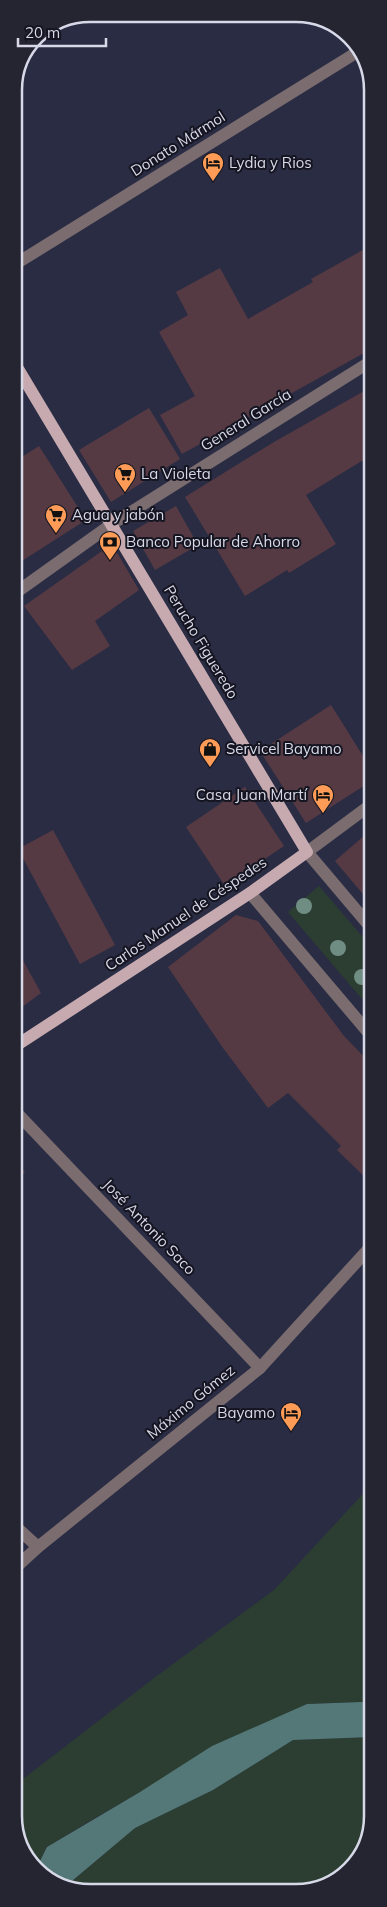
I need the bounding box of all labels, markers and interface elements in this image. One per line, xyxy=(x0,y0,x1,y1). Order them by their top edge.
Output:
scale bar xyxy=(18,15,105,47)
text: 20 m xyxy=(25,23,60,42)
street label: Donato Mármol xyxy=(127,107,228,180)
hotel icon: Lydia y Rios xyxy=(201,151,225,182)
place label: Lydia y Rios xyxy=(229,153,312,172)
street label: General García xyxy=(197,384,295,455)
supermarket icon: La Violeta xyxy=(113,462,137,493)
place label: La Violeta xyxy=(141,464,211,483)
supermarket icon: Agua y jabón xyxy=(44,503,68,534)
place label: Agua y jabón xyxy=(72,505,164,524)
bank icon: Banco Popular de Ahorro xyxy=(98,530,122,561)
place label: Banco Popular de Ahorro xyxy=(126,532,300,551)
street label: Perucho Figueredo xyxy=(160,581,243,702)
shop icon: Servicel Bayamo xyxy=(198,737,222,768)
place label: Servicel Bayamo xyxy=(226,739,342,758)
hotel icon: Casa Juan Martí xyxy=(311,783,335,814)
place label: Casa Juan Martí xyxy=(196,785,308,804)
street label: Carlos Manuel de Céspedes xyxy=(101,852,270,975)
street label: José Antonio Saco xyxy=(99,1175,200,1278)
street label: Máximo Gómez xyxy=(143,1360,239,1443)
hotel icon: Bayamo xyxy=(279,1401,303,1432)
place label: Bayamo xyxy=(217,1403,275,1422)

